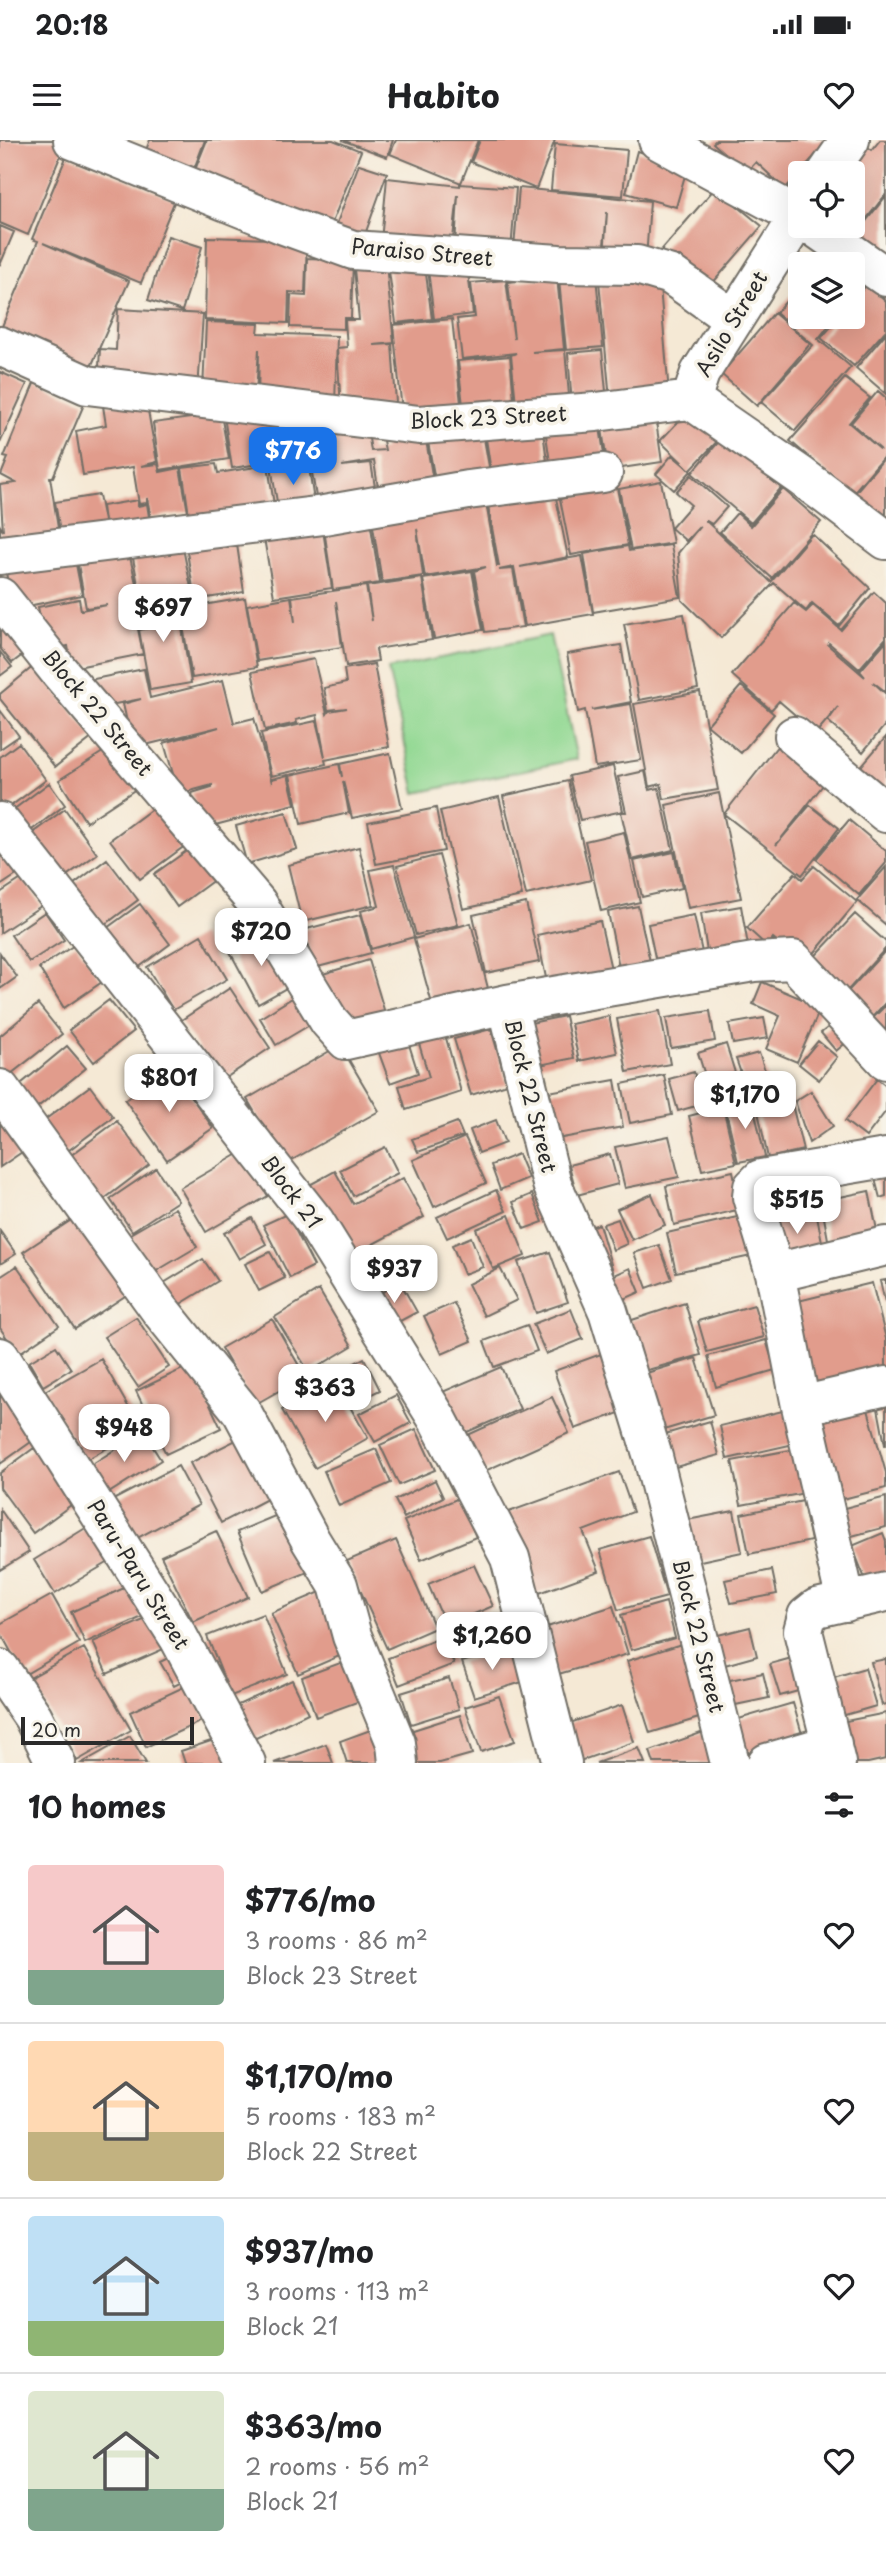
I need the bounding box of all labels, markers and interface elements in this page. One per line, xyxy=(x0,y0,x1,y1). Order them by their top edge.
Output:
text: 20:18 xyxy=(35,5,109,44)
text: Habito xyxy=(387,71,499,119)
icon: menu xyxy=(28,76,66,114)
icon: heart xyxy=(820,76,858,114)
map controls xyxy=(788,161,865,329)
button: locate xyxy=(788,161,865,238)
street label: Paraiso Street xyxy=(350,229,494,273)
button: layers xyxy=(788,252,865,329)
street label: Asilo Street xyxy=(686,264,774,382)
street label: Block 23 Street xyxy=(408,396,567,436)
pin: $776 xyxy=(252,428,334,487)
text: $776 xyxy=(265,432,321,467)
pin: $697 xyxy=(122,584,204,644)
text: $697 xyxy=(134,589,192,624)
street label: Block 22 Street xyxy=(36,641,161,782)
pin: $720 xyxy=(220,908,302,968)
text: $720 xyxy=(231,913,291,948)
street label: Block 22 Street xyxy=(497,1015,566,1176)
pin: $801 xyxy=(128,1054,210,1114)
text: $801 xyxy=(140,1059,198,1094)
pin: $1,170 xyxy=(688,1072,802,1131)
text: $1,170 xyxy=(710,1076,780,1111)
street label: Block 21 xyxy=(254,1147,331,1234)
pin: $515 xyxy=(756,1176,838,1236)
text: $515 xyxy=(770,1181,824,1216)
pin: $937 xyxy=(353,1246,435,1305)
text: $937 xyxy=(367,1250,421,1285)
pin: $363 xyxy=(284,1364,366,1424)
text: $363 xyxy=(294,1369,356,1404)
pin: $948 xyxy=(83,1404,165,1464)
text: $948 xyxy=(95,1409,153,1444)
street label: Paru-Paru Street xyxy=(81,1493,199,1655)
street label: Block 22 Street xyxy=(665,1555,734,1716)
pin: $1,260 xyxy=(435,1612,549,1672)
text: $1,260 xyxy=(452,1617,532,1652)
scale bar xyxy=(21,1714,194,1746)
text: 20 m xyxy=(32,1715,81,1743)
text: 10 homes xyxy=(28,1783,166,1828)
icon: filters xyxy=(820,1786,858,1824)
text: $776/mo xyxy=(245,1877,375,1922)
icon: home xyxy=(84,1893,168,1977)
icon: heart xyxy=(820,1916,858,1954)
text: 3 rooms · 86 m² xyxy=(245,1922,428,1957)
text: Block 23 Street xyxy=(245,1957,417,1992)
text: $1,170/mo xyxy=(245,2053,393,2098)
icon: home xyxy=(84,2069,168,2153)
icon: heart xyxy=(820,2092,858,2130)
text: 5 rooms · 183 m² xyxy=(245,2098,436,2133)
text: Block 22 Street xyxy=(245,2133,417,2168)
text: $937/mo xyxy=(245,2228,374,2273)
icon: home xyxy=(84,2244,168,2328)
icon: heart xyxy=(820,2267,858,2305)
text: 3 rooms · 113 m² xyxy=(245,2273,429,2308)
text: Block 21 xyxy=(245,2308,338,2343)
text: $363/mo xyxy=(245,2403,382,2448)
icon: home xyxy=(84,2419,168,2503)
icon: heart xyxy=(820,2442,858,2480)
text: 2 rooms · 56 m² xyxy=(245,2448,430,2483)
text: Block 21 xyxy=(245,2483,338,2518)

